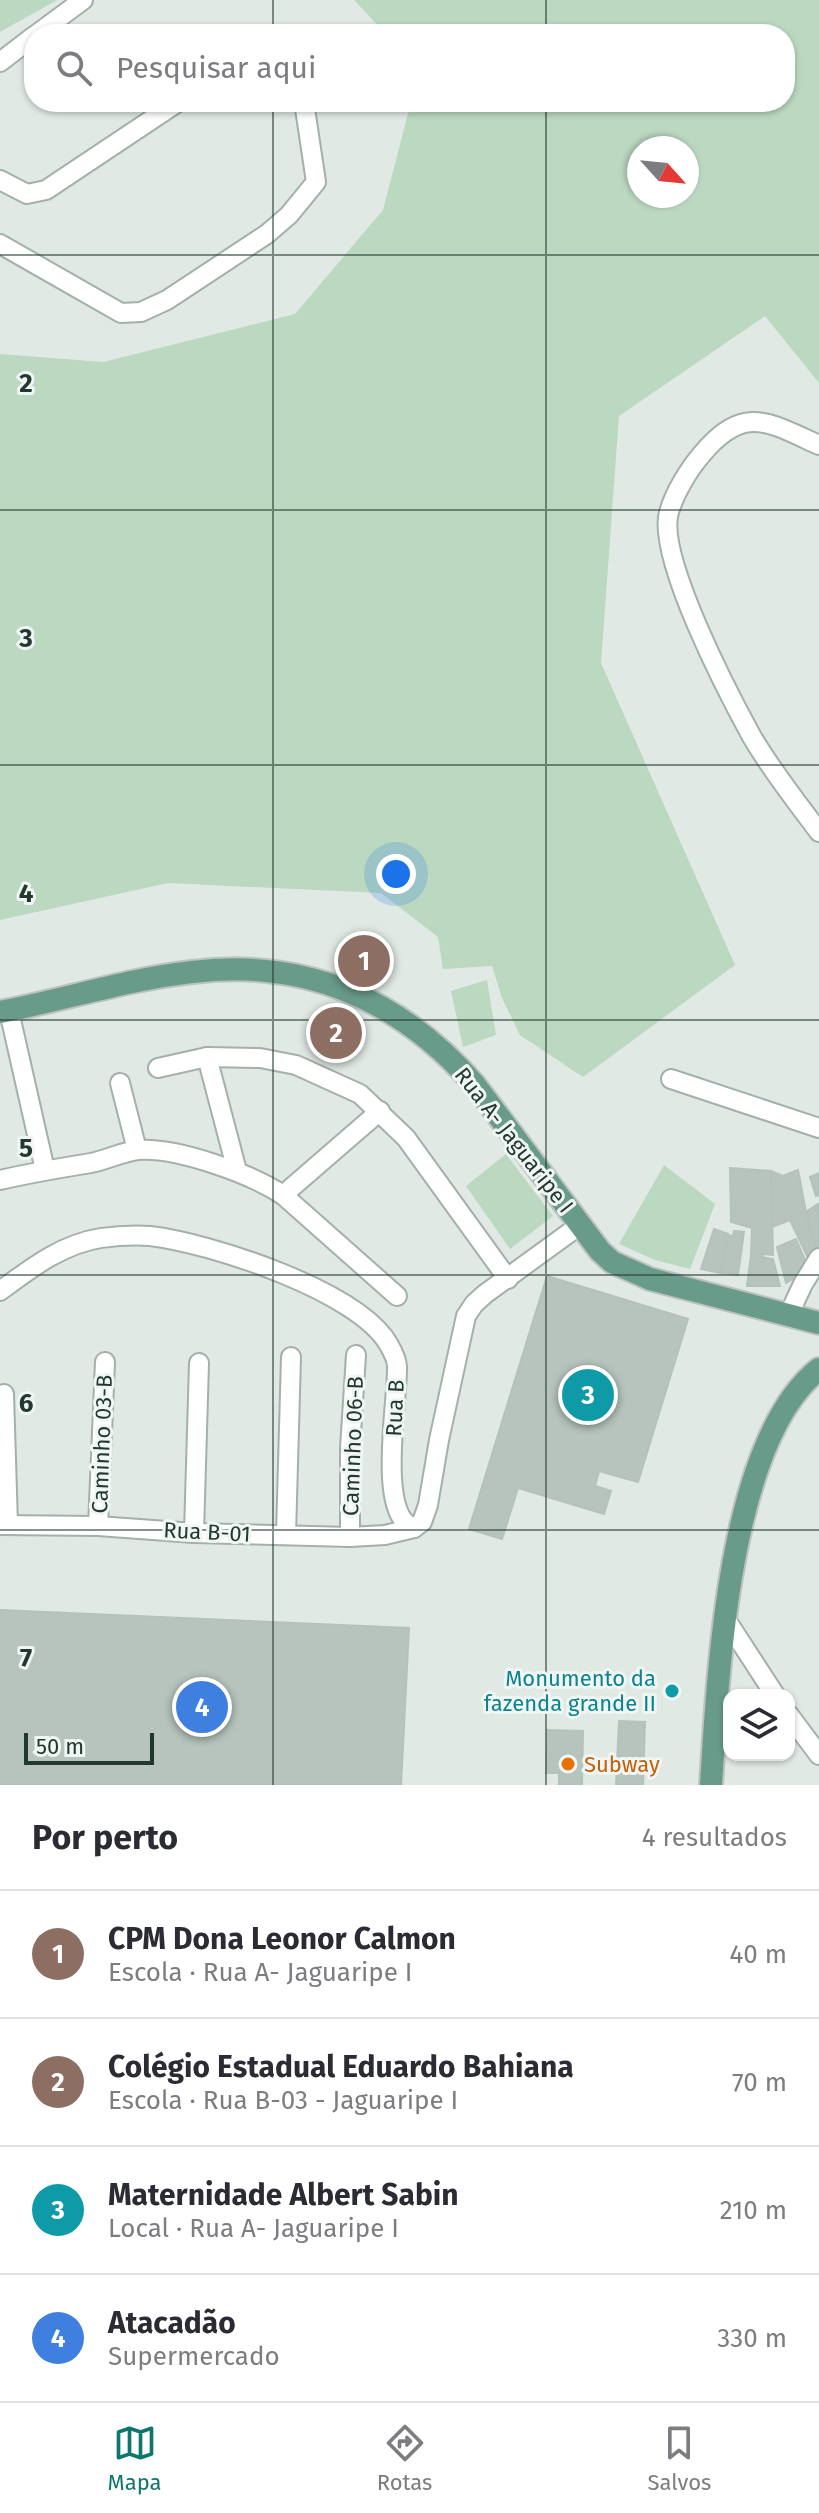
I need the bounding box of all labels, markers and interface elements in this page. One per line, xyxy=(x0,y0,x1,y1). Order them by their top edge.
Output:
search box xyxy=(24,24,795,112)
icon: search xyxy=(52,46,96,90)
text: Pesquisar aqui xyxy=(116,50,317,86)
north arrow xyxy=(627,136,699,208)
text: 2 xyxy=(19,368,33,399)
text: 3 xyxy=(18,623,33,654)
your location xyxy=(376,854,416,894)
text: 4 xyxy=(19,878,34,909)
pin: 1 xyxy=(338,931,390,991)
pin: 2 xyxy=(310,1003,362,1063)
street label: Rua A- Jaguaripe I xyxy=(449,1062,579,1218)
text: 5 xyxy=(19,1133,33,1164)
pin: 3 xyxy=(562,1365,614,1425)
street label: Caminho 03-B xyxy=(86,1374,118,1514)
street label: Caminho 06-B xyxy=(337,1376,369,1516)
street label: Rua B xyxy=(380,1379,410,1437)
text: 6 xyxy=(19,1388,34,1419)
street label: Rua B-01 xyxy=(163,1516,251,1548)
text: 7 xyxy=(20,1643,32,1674)
place label: Monumento da fazenda grande II xyxy=(484,1665,656,1717)
pin: 4 xyxy=(176,1677,228,1737)
marker: Monumento da fazenda grande II xyxy=(663,1682,681,1700)
map controls xyxy=(723,1689,795,1761)
button: layers xyxy=(723,1689,795,1761)
scale bar xyxy=(24,1729,154,1765)
text: 50 m xyxy=(36,1733,84,1760)
place label: Subway xyxy=(584,1751,660,1778)
marker: Subway xyxy=(559,1755,577,1773)
text: Por perto xyxy=(32,1817,178,1858)
text: 4 resultados xyxy=(642,1822,787,1853)
text: CPM Dona Leonor Calmon xyxy=(108,1921,456,1957)
text: 1 xyxy=(52,1939,64,1970)
text: 40 m xyxy=(729,1939,787,1970)
text: Escola · Rua A- Jaguaripe I xyxy=(108,1957,412,1988)
text: Colégio Estadual Eduardo Bahiana xyxy=(108,2049,574,2085)
text: 2 xyxy=(51,2067,65,2098)
text: 70 m xyxy=(732,2067,787,2098)
text: Escola · Rua B-03 - Jaguaripe I xyxy=(108,2085,458,2116)
text: Maternidade Albert Sabin xyxy=(108,2177,459,2213)
text: 3 xyxy=(51,2195,65,2226)
text: 210 m xyxy=(720,2195,787,2226)
text: Local · Rua A- Jaguaripe I xyxy=(108,2213,399,2244)
text: Atacadão xyxy=(108,2305,236,2341)
text: 4 xyxy=(51,2323,65,2354)
text: 330 m xyxy=(717,2323,787,2354)
text: Supermercado xyxy=(108,2341,280,2372)
tab: Mapa xyxy=(108,2421,162,2496)
tab: Rotas xyxy=(377,2421,432,2496)
tab: Salvos xyxy=(648,2421,711,2496)

